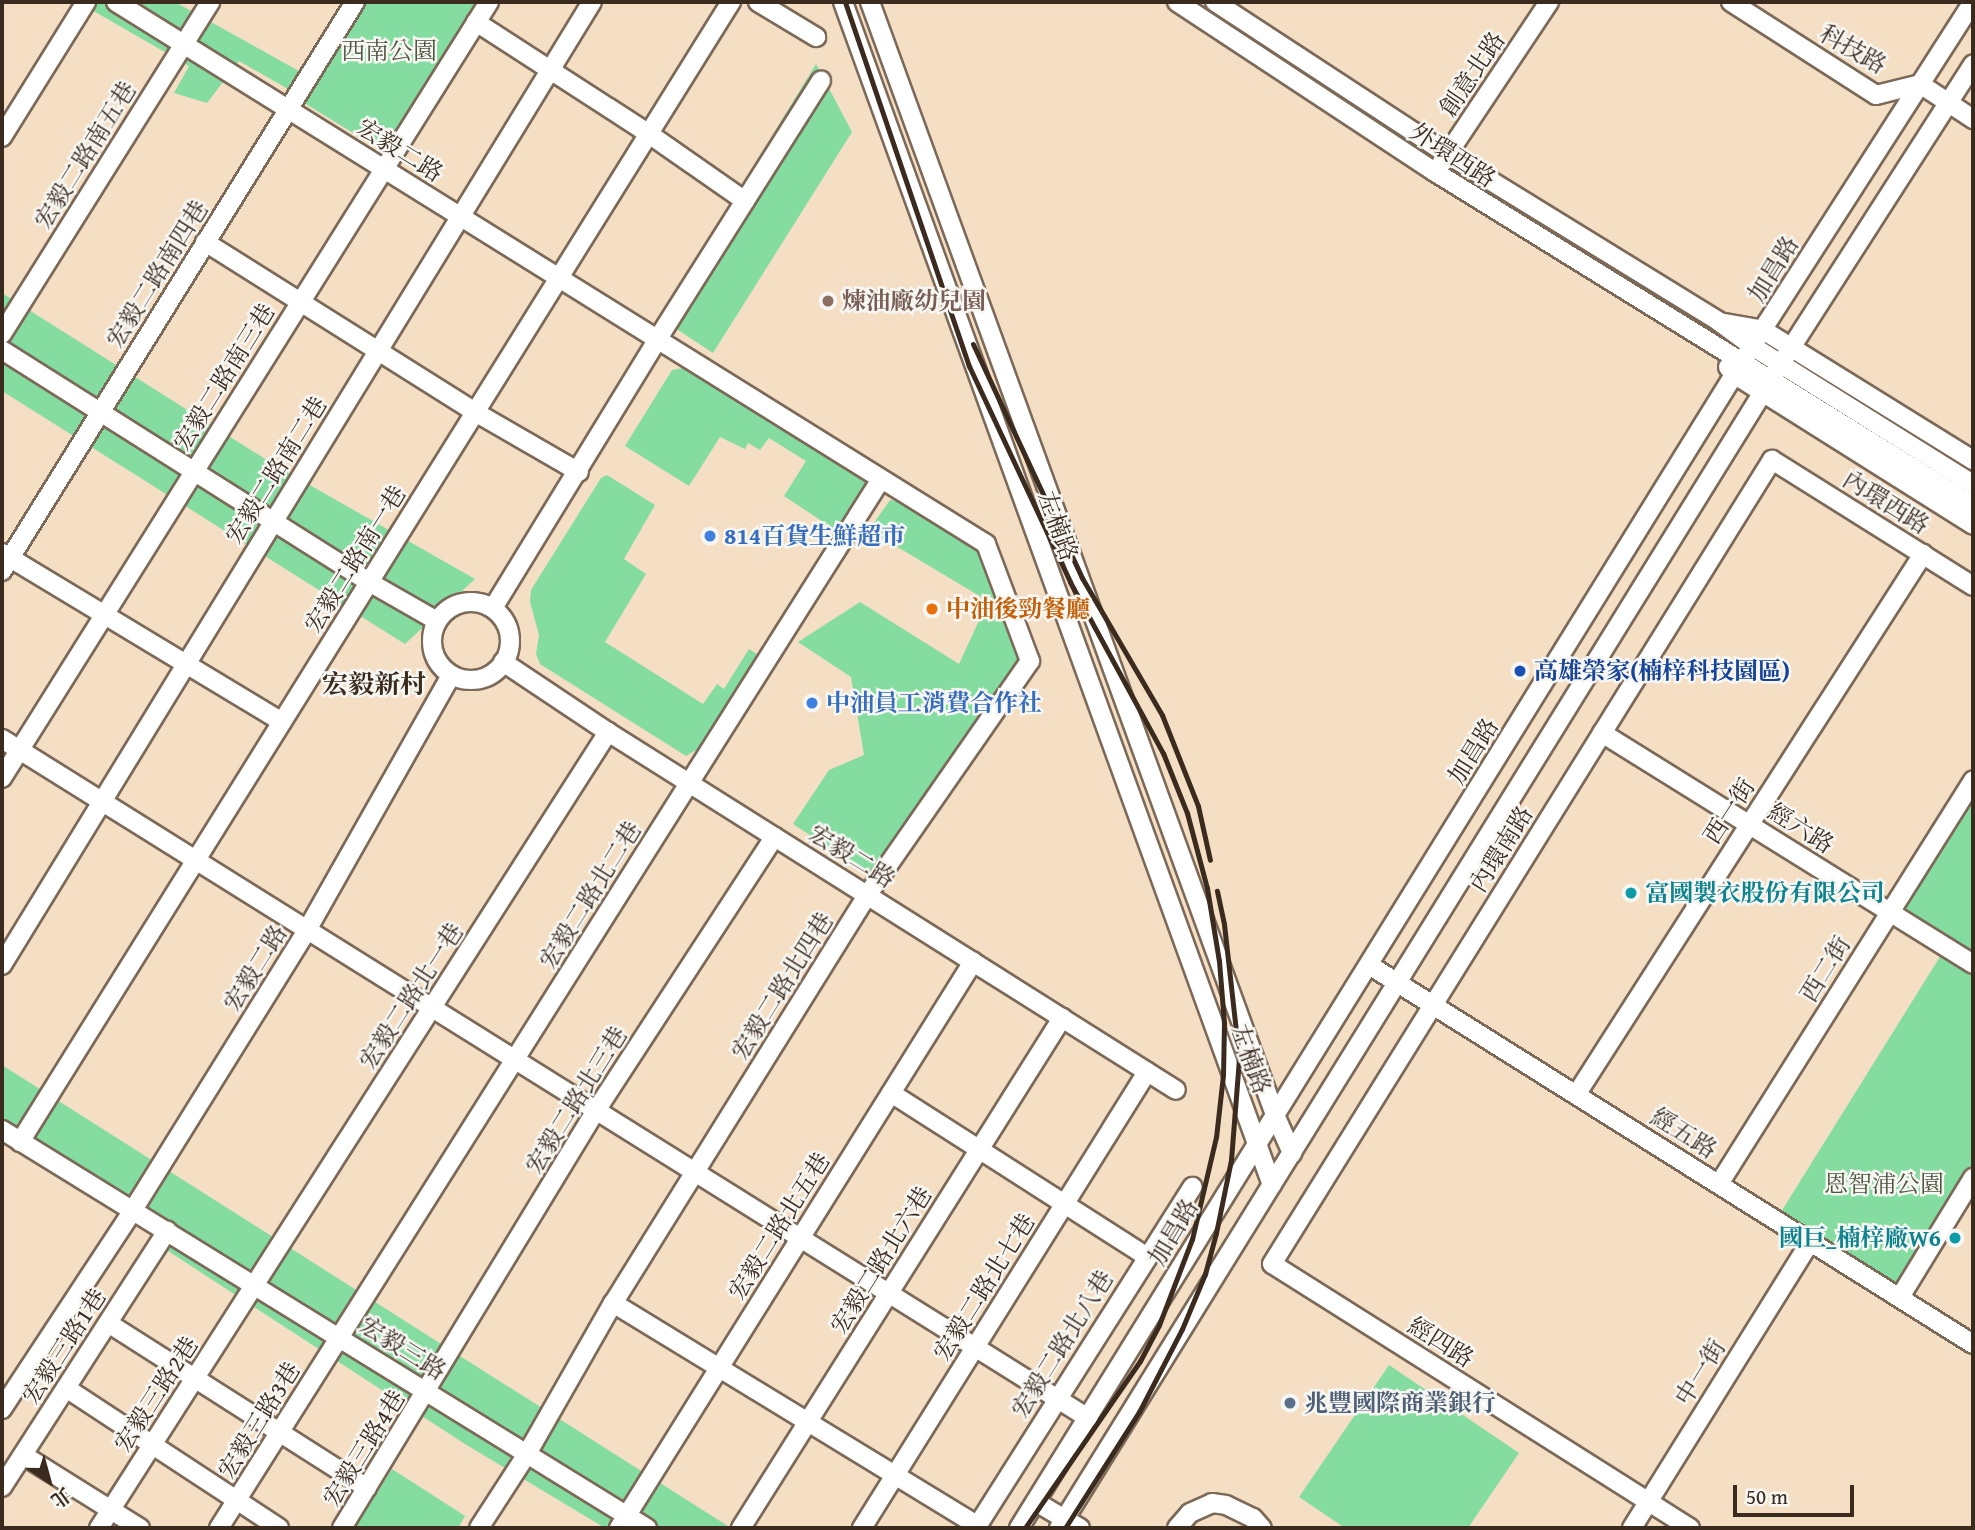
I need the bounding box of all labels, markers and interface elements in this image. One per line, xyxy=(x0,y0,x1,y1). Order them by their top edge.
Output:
street label: 科技路 xyxy=(1815,19,1891,79)
street label: 創意北路 xyxy=(1433,26,1511,122)
park label: 西南公園 xyxy=(341,37,437,65)
street label: 宏毅二路南五巷 xyxy=(28,76,142,234)
street label: 宏毅二路 xyxy=(352,112,448,188)
street label: 外環西路 xyxy=(1405,117,1501,193)
street label: 宏毅二路南四巷 xyxy=(100,195,214,353)
street label: 加昌路 xyxy=(1742,231,1804,307)
place label: 煉油廠幼兒園 xyxy=(842,287,986,315)
marker: 煉油廠幼兒園 xyxy=(820,293,836,309)
street label: 宏毅二路南三巷 xyxy=(167,298,281,456)
street label: 宏毅二路南二巷 xyxy=(219,391,333,549)
street label: 內環西路 xyxy=(1838,464,1934,540)
street label: 宏毅二路南一巷 xyxy=(298,480,412,638)
street label: 左楠路 xyxy=(1032,487,1084,565)
place label: 814百貨生鮮超市 xyxy=(724,522,905,550)
marker: 814百貨生鮮超市 xyxy=(702,528,718,544)
place label: 中油後勁餐廳 xyxy=(946,595,1090,623)
marker: 中油後勁餐廳 xyxy=(924,601,940,617)
place label: 高雄榮家(楠梓科技園區) xyxy=(1534,657,1790,685)
marker: 高雄榮家(楠梓科技園區) xyxy=(1512,663,1528,679)
district label: 宏毅新村 xyxy=(322,668,426,700)
place label: 中油員工消費合作社 xyxy=(826,689,1042,717)
marker: 中油員工消費合作社 xyxy=(804,695,820,711)
street label: 加昌路 xyxy=(1442,713,1504,789)
street label: 西一街 xyxy=(1697,773,1761,849)
street label: 經六路 xyxy=(1763,797,1839,859)
street label: 內環南路 xyxy=(1463,801,1539,897)
street label: 宏毅二路北二巷 xyxy=(533,816,647,974)
street label: 宏毅二路 xyxy=(804,818,900,894)
place label: 富國製衣股份有限公司 xyxy=(1645,879,1885,907)
marker: 富國製衣股份有限公司 xyxy=(1623,885,1639,901)
street label: 宏毅二路北四巷 xyxy=(725,907,839,1065)
street label: 宏毅二路北一巷 xyxy=(353,918,469,1074)
street label: 宏毅二路 xyxy=(217,920,293,1016)
street label: 西二街 xyxy=(1794,931,1856,1007)
street label: 左楠路 xyxy=(1225,1020,1277,1098)
street label: 宏毅二路北三巷 xyxy=(519,1021,633,1179)
street label: 經五路 xyxy=(1646,1102,1722,1164)
street label: 宏毅二路北五巷 xyxy=(722,1147,836,1305)
park label: 恩智浦公園 xyxy=(1824,1170,1944,1198)
street label: 宏毅二路北六巷 xyxy=(824,1181,938,1339)
street label: 加昌路 xyxy=(1142,1194,1204,1270)
street label: 宏毅二路北七巷 xyxy=(927,1208,1041,1366)
place label: 國巨_楠梓廠W6 xyxy=(1779,1224,1941,1252)
marker: 國巨_楠梓廠W6 xyxy=(1947,1230,1963,1246)
street label: 宏毅二路北八巷 xyxy=(1005,1265,1119,1423)
street label: 宏毅三路1巷 xyxy=(16,1283,112,1409)
street label: 宏毅三路 xyxy=(355,1310,451,1386)
street label: 經四路 xyxy=(1403,1311,1479,1373)
street label: 宏毅三路2巷 xyxy=(108,1331,204,1457)
street label: 中一街 xyxy=(1669,1334,1731,1410)
street label: 宏毅三路3巷 xyxy=(212,1357,306,1483)
street label: 宏毅三路4巷 xyxy=(317,1385,411,1511)
place label: 兆豐國際商業銀行 xyxy=(1304,1389,1496,1417)
marker: 兆豐國際商業銀行 xyxy=(1282,1395,1298,1411)
north arrow xyxy=(14,1446,84,1516)
scale bar xyxy=(1737,1470,1858,1514)
text: 北 xyxy=(45,1481,77,1515)
text: 50 m xyxy=(1746,1481,1788,1512)

